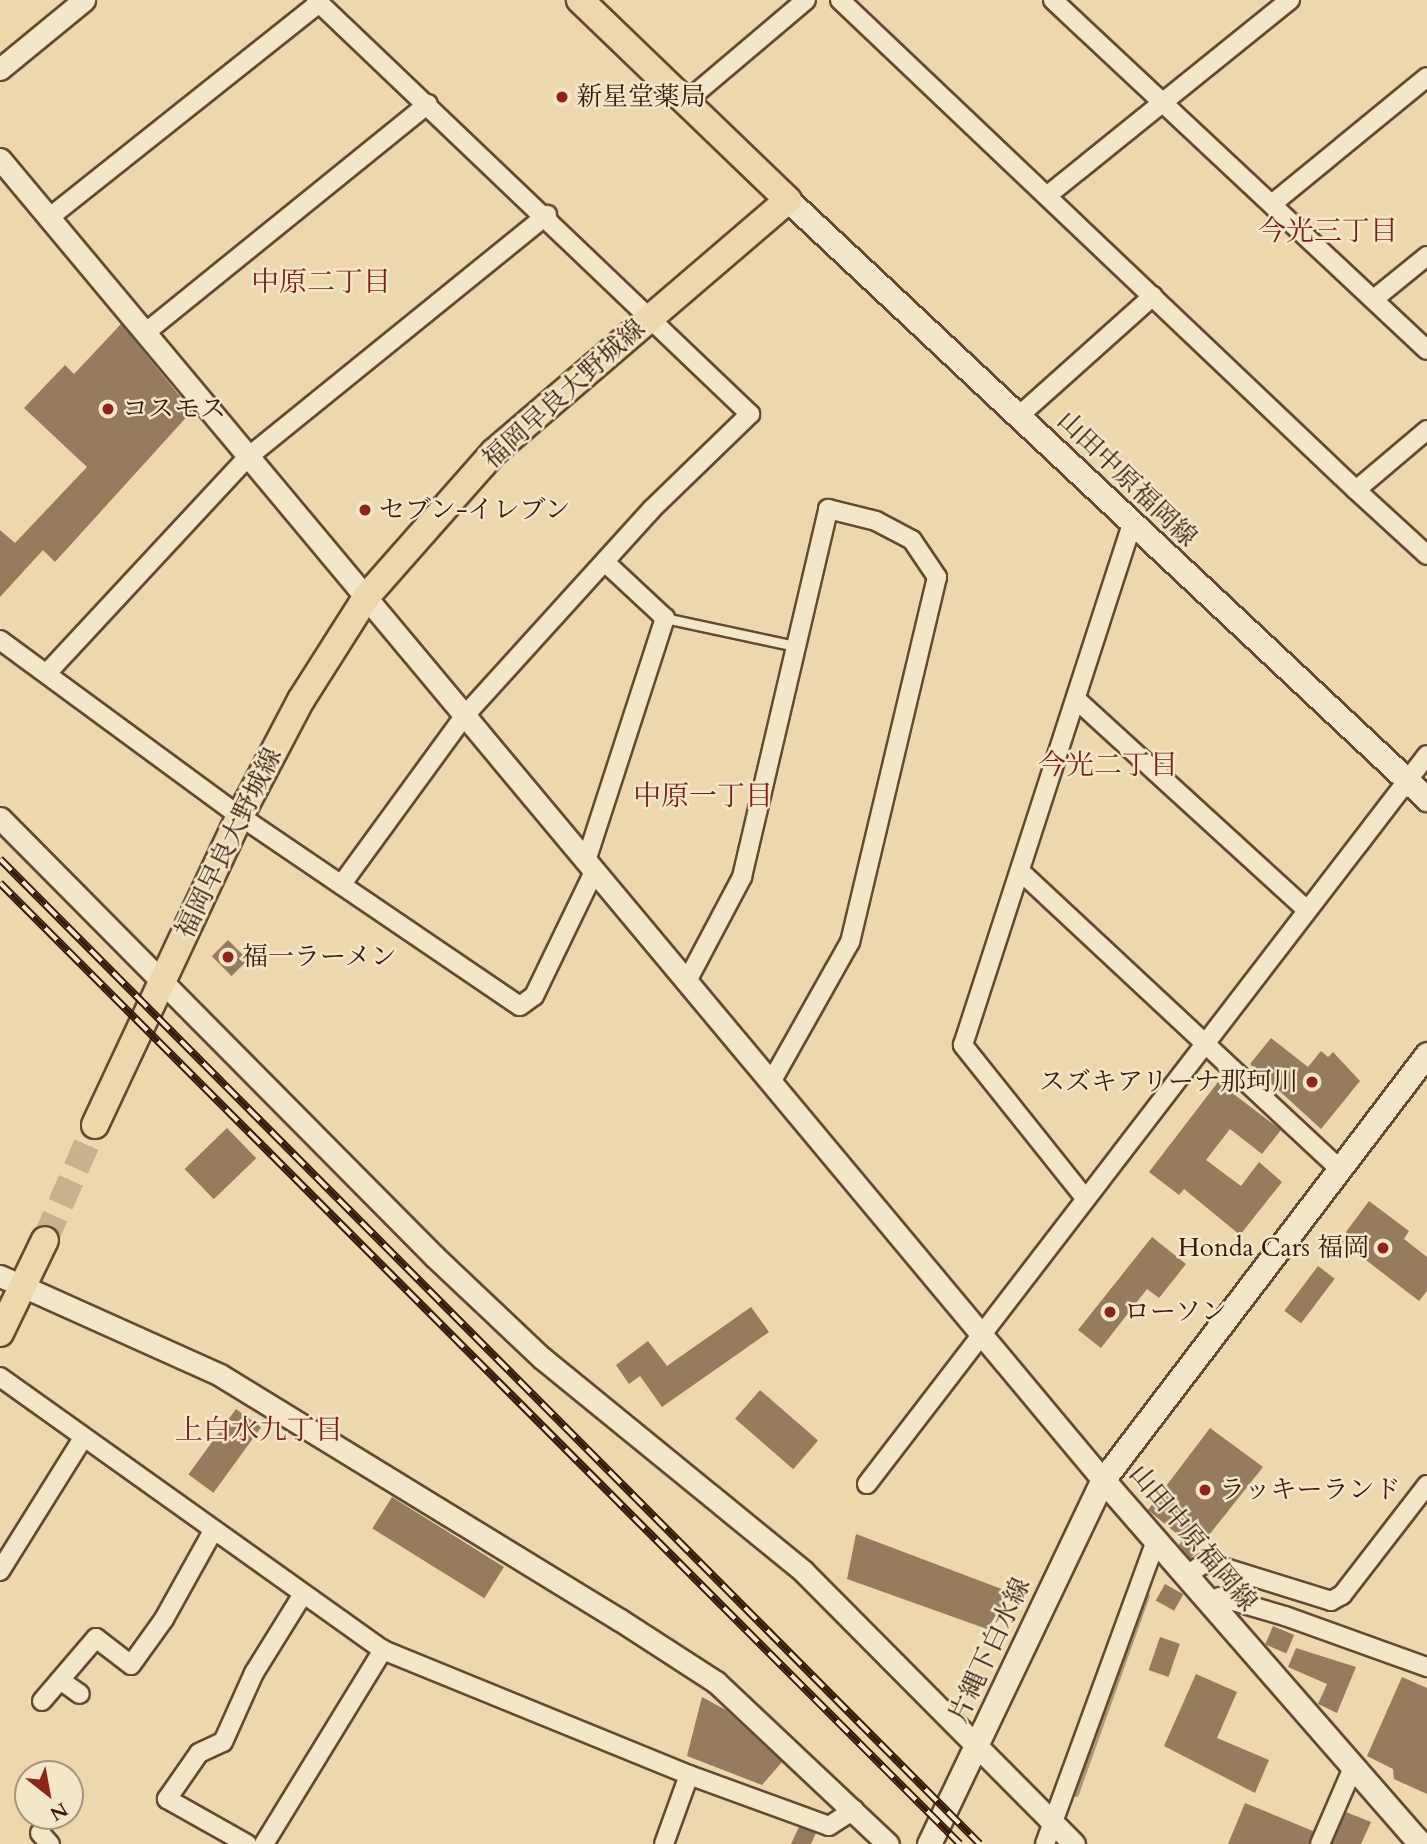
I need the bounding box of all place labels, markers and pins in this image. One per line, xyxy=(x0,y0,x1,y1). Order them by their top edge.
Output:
place label: 新星堂薬局 xyxy=(576,81,706,113)
marker: 新星堂薬局 xyxy=(554,89,570,105)
place label: コスモス xyxy=(122,393,226,425)
marker: コスモス xyxy=(100,401,116,417)
place label: セブン-イレブン xyxy=(379,494,573,526)
marker: セブン-イレブン xyxy=(357,502,373,518)
place label: 福一ラーメン xyxy=(242,941,398,973)
marker: 福一ラーメン xyxy=(220,949,236,965)
place label: スズキアリーナ那珂川 xyxy=(1038,1066,1298,1098)
marker: スズキアリーナ那珂川 xyxy=(1304,1074,1320,1090)
place label: Honda Cars 福岡 xyxy=(1178,1232,1369,1264)
marker: Honda Cars 福岡 xyxy=(1375,1240,1391,1256)
place label: ローソン xyxy=(1124,1296,1228,1328)
marker: ローソン xyxy=(1102,1304,1118,1320)
place label: ラッキーランド xyxy=(1219,1474,1401,1506)
marker: ラッキーランド xyxy=(1197,1482,1213,1498)

